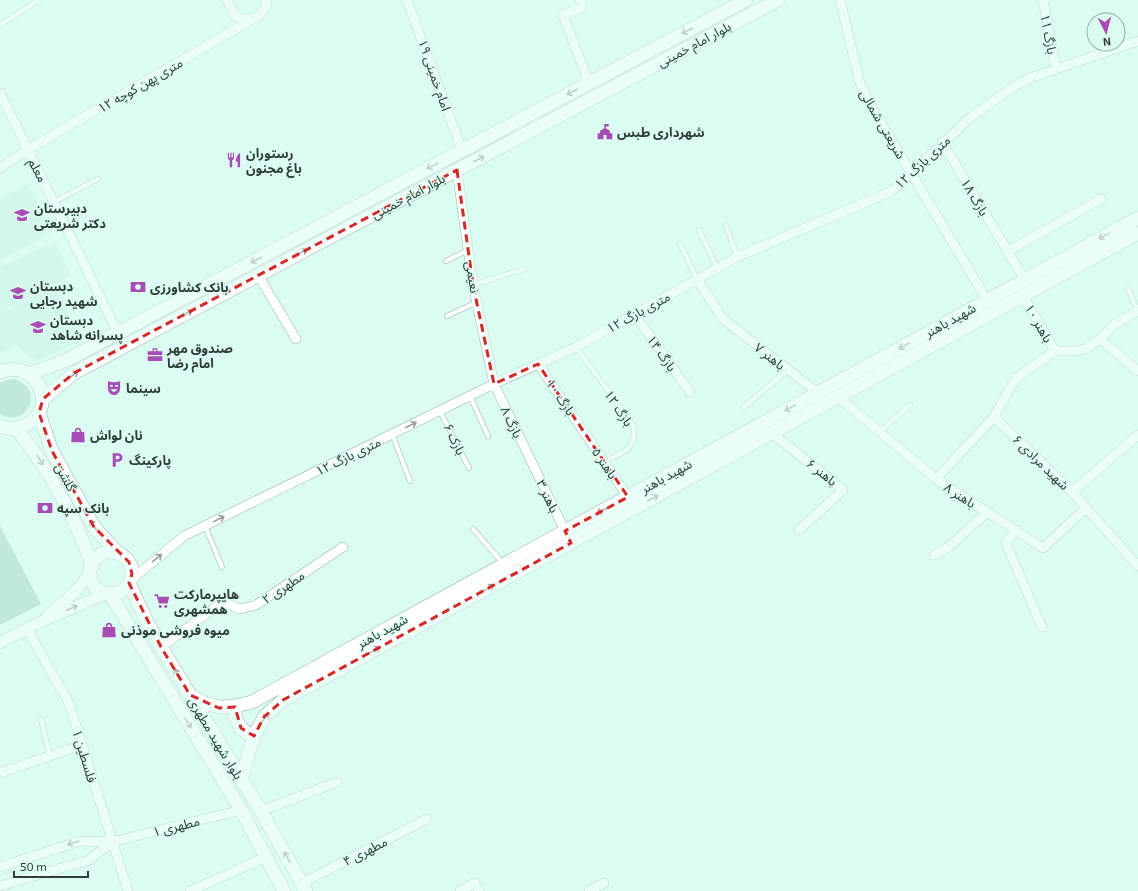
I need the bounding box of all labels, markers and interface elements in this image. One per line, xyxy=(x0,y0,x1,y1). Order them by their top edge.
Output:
street label: بازگ ۱۱ xyxy=(1037,12,1061,56)
north arrow xyxy=(1086,12,1126,52)
street label: بلوار امام خمینی xyxy=(654,18,735,72)
one-way arrow xyxy=(681,28,693,36)
text: N xyxy=(1102,36,1112,49)
street label: امام خمینی ۱۹ xyxy=(413,37,455,114)
street label: ۱۲ متری پهن کوچه xyxy=(95,54,187,118)
street label: شریعتی شمالی xyxy=(856,86,909,162)
one-way arrow xyxy=(566,89,578,97)
public building icon: شهرداری طبس xyxy=(596,123,614,141)
place label: شهرداری طبس xyxy=(617,124,705,140)
street label: ۱۲ متری بازگ xyxy=(891,132,954,193)
place label: رستوران باغ مجنون xyxy=(246,145,302,178)
restaurant icon: رستوران باغ مجنون xyxy=(225,151,243,169)
one-way arrow xyxy=(472,154,484,162)
street label: معلم xyxy=(22,155,51,186)
one-way arrow xyxy=(427,163,439,171)
street label: بلوار امام خمینی xyxy=(368,170,449,224)
street label: بازگ ۱۸ xyxy=(958,175,992,219)
place label: دبیرستان دکتر شریعتی xyxy=(34,200,106,231)
school or university icon: دبیرستان دکتر شریعتی xyxy=(13,206,31,224)
one-way arrow xyxy=(1098,233,1110,241)
one-way arrow xyxy=(296,248,308,255)
one-way arrow xyxy=(250,257,262,264)
street label: نعیمی xyxy=(462,260,483,294)
place label: دبستان شهید رجایی xyxy=(30,278,98,309)
bank icon: بانک کشاورزی xyxy=(129,278,147,296)
place label: بانک کشاورزی xyxy=(150,279,229,295)
school or university icon: دبستان شهید رجایی xyxy=(9,284,27,302)
street label: ۱۲ متری بازگ xyxy=(603,288,673,337)
street label: شهید باهنر xyxy=(921,299,979,342)
street label: باهنر ۱۰ xyxy=(1022,301,1056,345)
one-way arrow xyxy=(181,309,193,316)
place label: دبستان پسرانه شاهد xyxy=(50,312,123,344)
school or university icon: دبستان پسرانه شاهد xyxy=(29,318,47,336)
street label: بازگ ۱۴ xyxy=(644,332,680,374)
street label: باهنر ۷ xyxy=(751,339,789,373)
place label: صندوق مهر امام رضا xyxy=(166,340,233,373)
one-way arrow xyxy=(898,342,910,350)
office icon: صندوق مهر امام رضا xyxy=(146,346,164,364)
one-way arrow xyxy=(67,371,78,379)
street label: بازگ ۱۰ xyxy=(543,376,579,418)
theatre icon: سینما xyxy=(105,379,123,397)
place label: سینما xyxy=(126,380,161,396)
street label: بازگ ۱۲ xyxy=(601,387,637,429)
street label: بازگ ۸ xyxy=(497,404,526,440)
one-way arrow xyxy=(784,405,796,413)
one-way arrow xyxy=(405,421,417,428)
street label: بازک ۶ xyxy=(440,421,469,457)
shop icon: نان لواش xyxy=(69,426,87,444)
place label: نان لواش xyxy=(90,427,143,443)
street label: شهید مرادی ۶ xyxy=(1009,431,1073,494)
street label: ۱۲ متری بازگ xyxy=(313,433,384,480)
street label: باهنر ۵ xyxy=(589,444,621,482)
parking icon: پارکینگ xyxy=(108,451,126,469)
place label: پارکینگ xyxy=(129,452,171,469)
one-way arrow xyxy=(36,454,44,465)
street label: شهید باهنر xyxy=(637,455,695,498)
street label: باهنر ۶ xyxy=(803,455,841,489)
street label: گلشن xyxy=(51,460,81,495)
street label: باهنر ۳ xyxy=(533,477,563,515)
street label: باهنر ۸ xyxy=(941,479,979,511)
one-way arrow xyxy=(647,494,659,502)
bank icon: بانک سپه xyxy=(36,499,54,517)
place label: بانک سپه xyxy=(57,500,109,517)
one-way arrow xyxy=(596,508,608,515)
one-way arrow xyxy=(213,515,225,522)
one-way arrow xyxy=(89,520,97,531)
one-way arrow xyxy=(152,553,163,562)
street label: مطهری ۲ xyxy=(259,567,308,608)
one-way arrow xyxy=(483,583,495,591)
place label: هايپرماركت همشهری xyxy=(174,586,239,617)
supermarket icon: هايپرماركت همشهری xyxy=(153,592,171,610)
one-way arrow xyxy=(66,604,78,611)
street label: شهید باهنر xyxy=(353,610,411,653)
shop icon: میوه فروشی موذنی xyxy=(100,621,118,639)
place label: میوه فروشی موذنی xyxy=(121,622,230,638)
one-way arrow xyxy=(369,646,381,653)
one-way arrow xyxy=(173,669,181,680)
street label: بلوار شهید مطهری xyxy=(184,694,247,783)
one-way arrow xyxy=(261,712,270,723)
one-way arrow xyxy=(184,717,192,728)
street label: فلسطین ۱ xyxy=(68,728,101,785)
street label: مطهری ۱ xyxy=(151,812,202,841)
street label: مطهری ۴ xyxy=(340,833,391,870)
one-way arrow xyxy=(67,840,80,847)
one-way arrow xyxy=(283,851,291,863)
scale bar xyxy=(14,853,88,879)
text: 50 m xyxy=(20,859,47,873)

